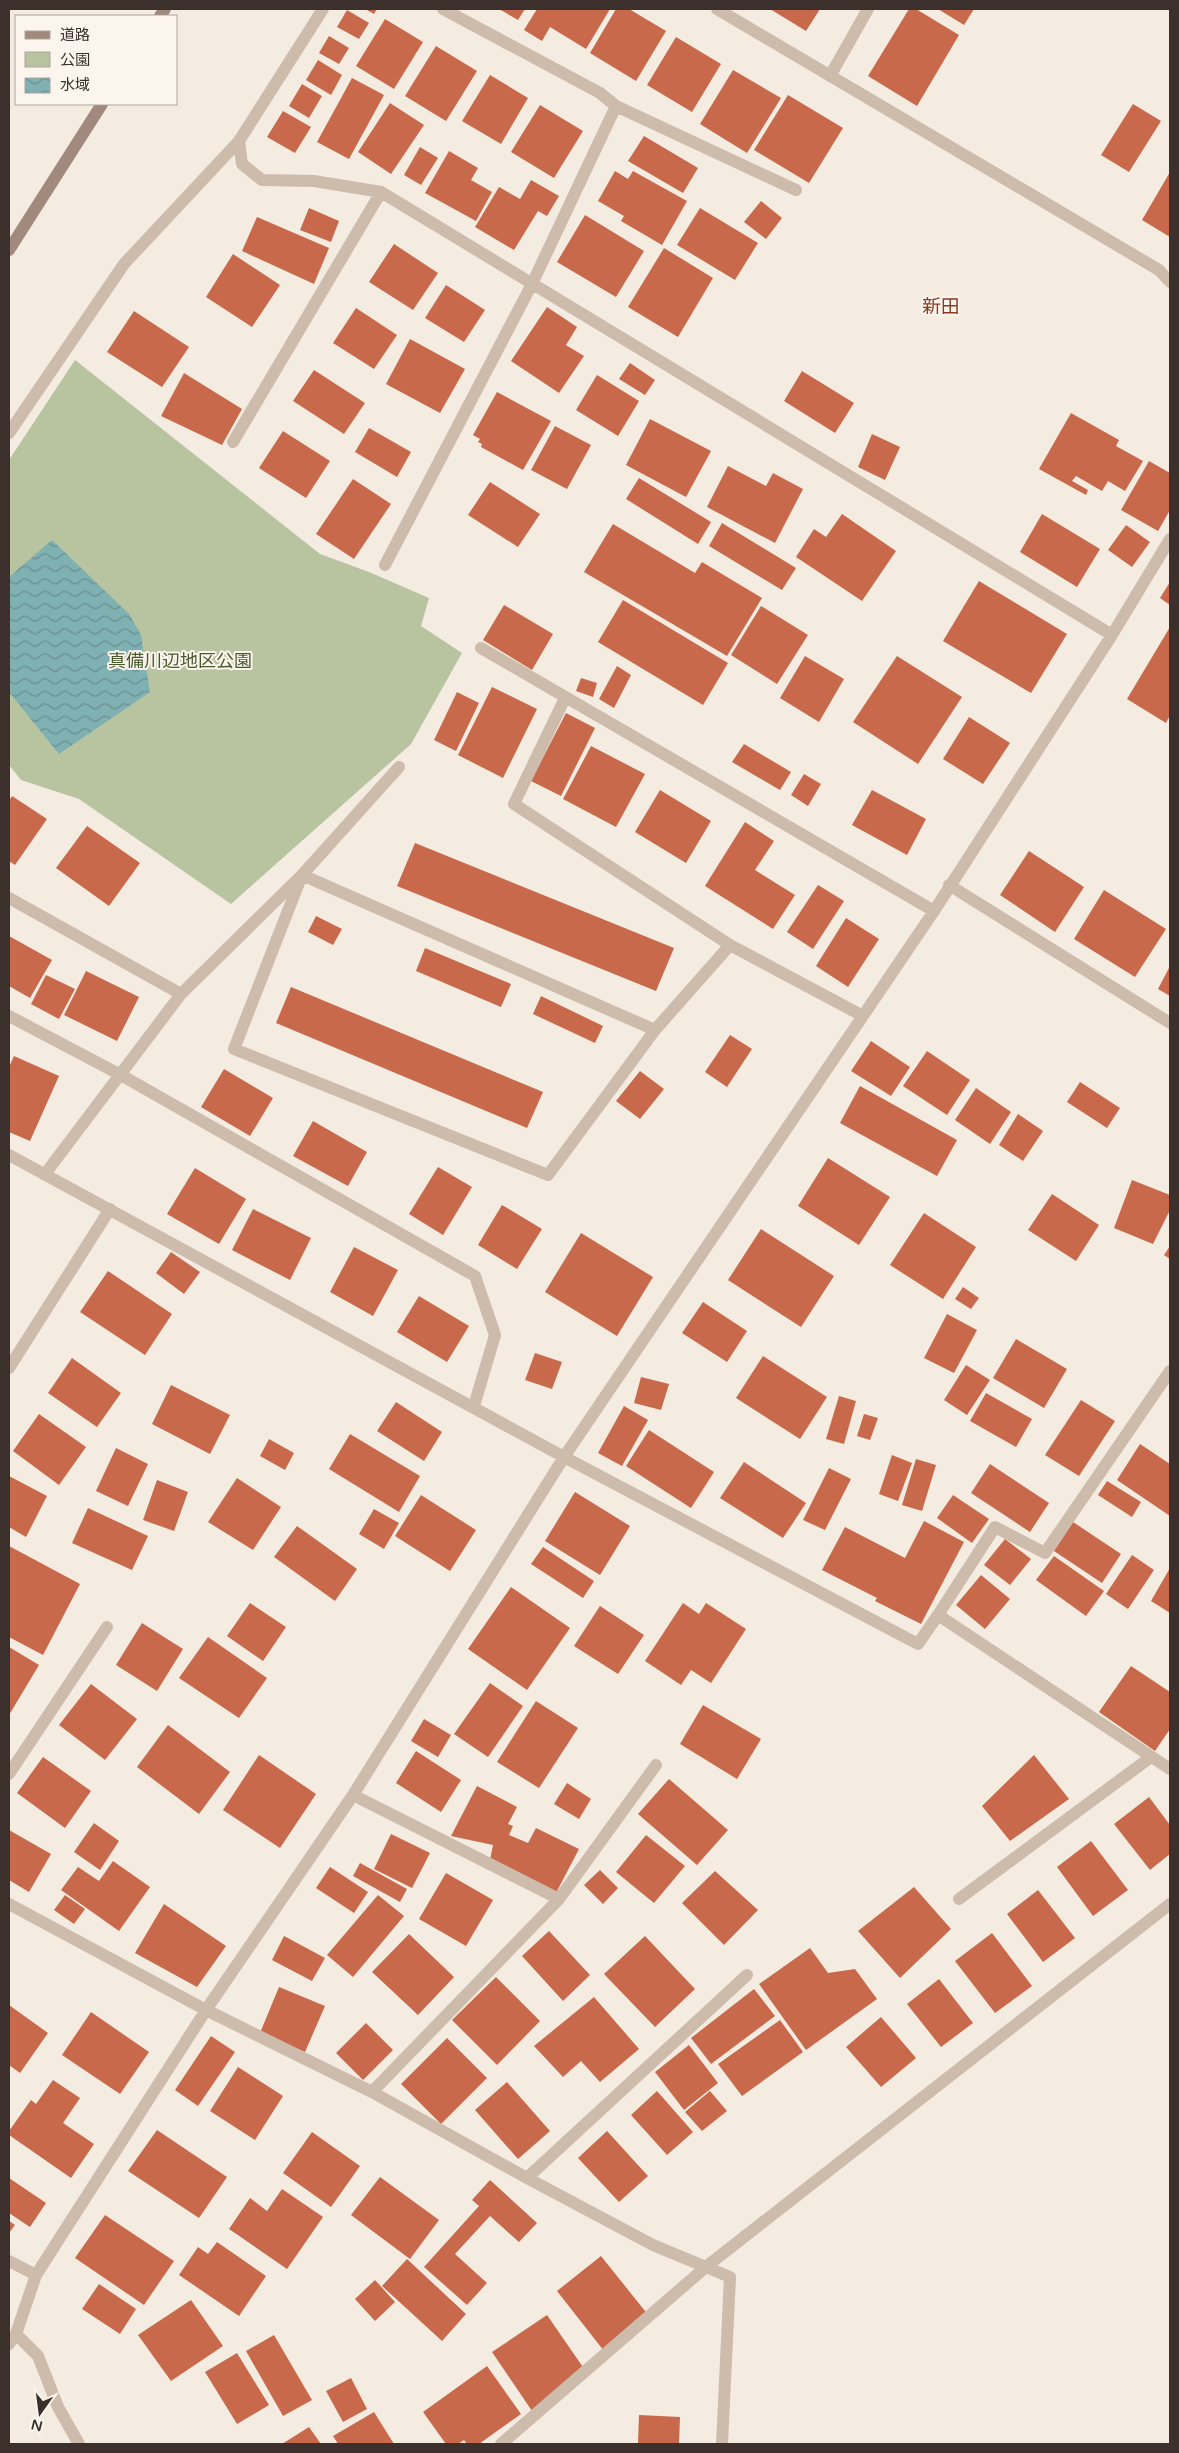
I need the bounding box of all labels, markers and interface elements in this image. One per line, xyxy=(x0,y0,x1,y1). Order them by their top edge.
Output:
legend xyxy=(15,15,178,105)
text: 道路 xyxy=(60,26,90,44)
text: 公園 xyxy=(60,51,90,69)
text: 水域 xyxy=(60,76,90,94)
district label: 新田 xyxy=(922,296,960,318)
park label: 真備川辺地区公園 xyxy=(108,650,252,672)
north arrow xyxy=(15,2388,65,2438)
text: N xyxy=(29,2416,44,2435)

